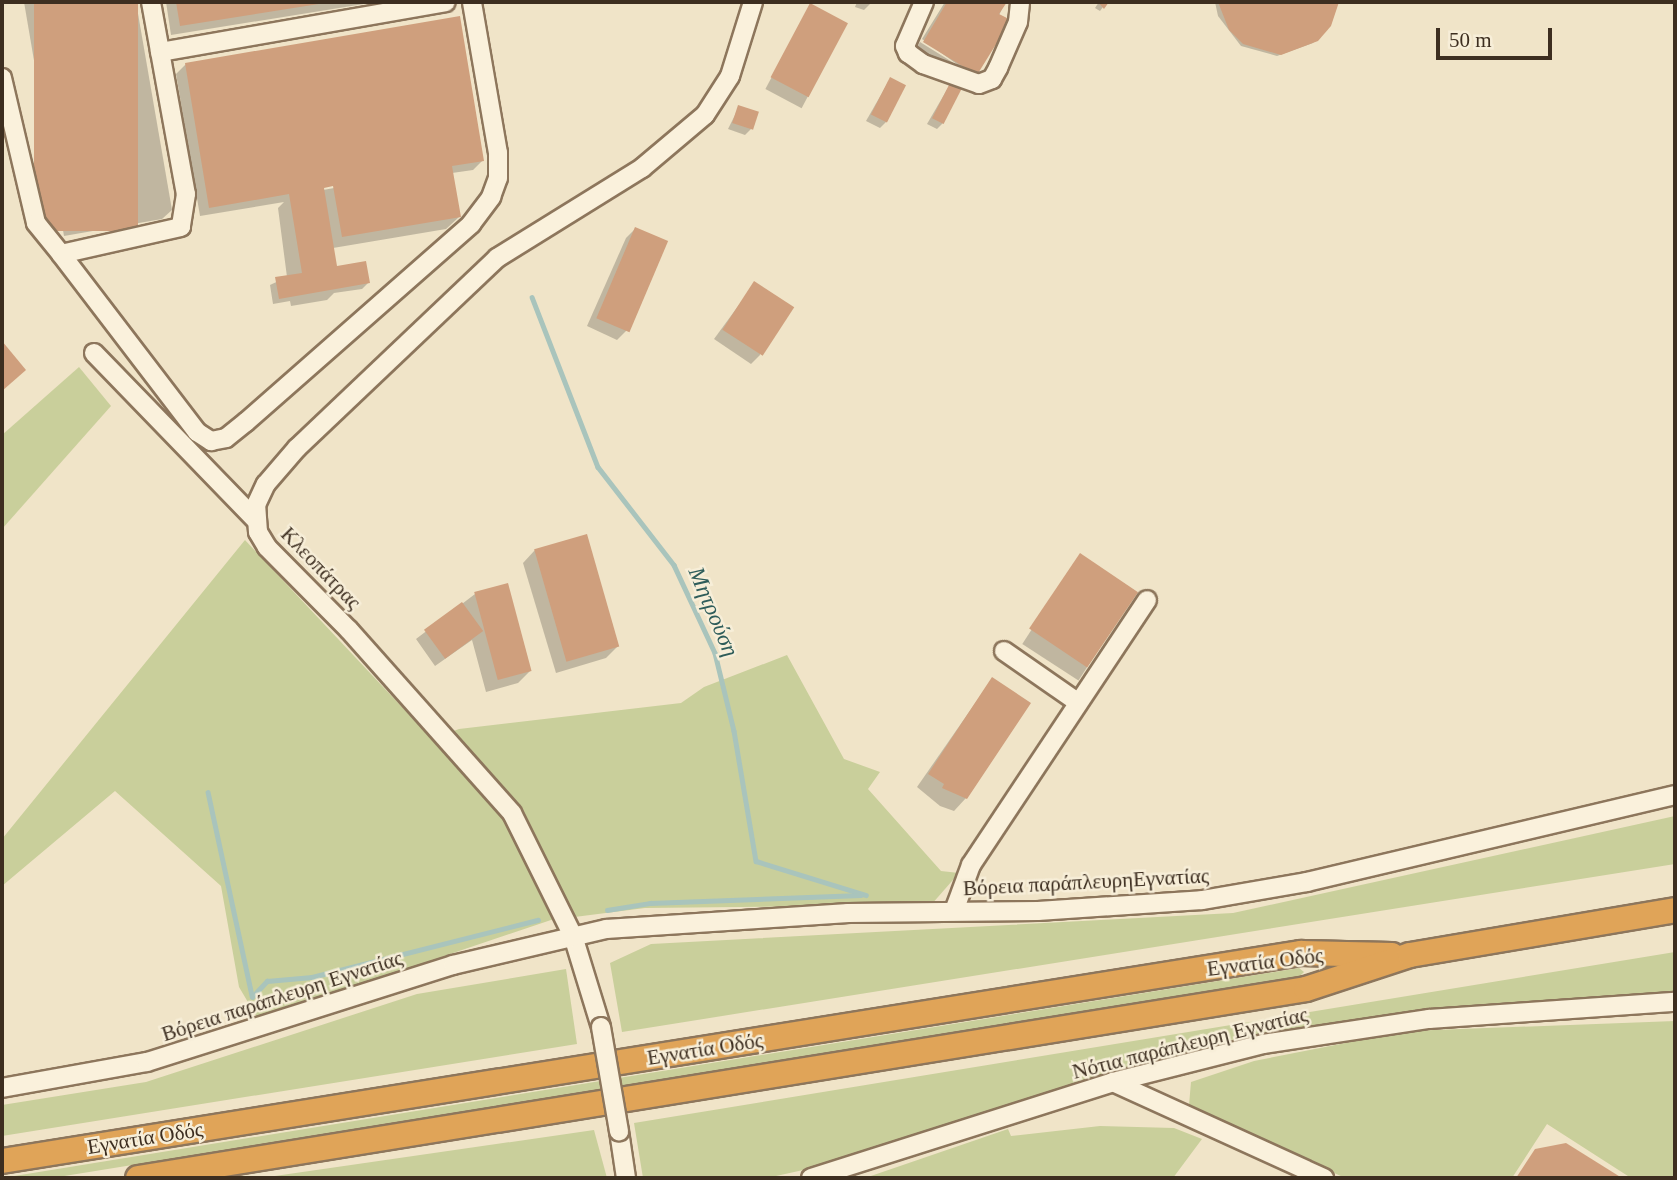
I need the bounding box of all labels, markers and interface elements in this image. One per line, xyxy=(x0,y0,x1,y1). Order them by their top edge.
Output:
scale bar xyxy=(1439,14,1554,58)
text: 50 m xyxy=(1449,28,1492,52)
street label: Κλεοπάτρας xyxy=(276,522,366,614)
water label: Μητρούση xyxy=(682,563,744,661)
street label: Βόρεια παράπλευρηΕγνατίας xyxy=(962,863,1210,901)
street label: Εγνατία Οδός xyxy=(1205,942,1325,982)
street label: Βόρεια παράπλευρη Εγνατίας xyxy=(159,945,405,1047)
street label: Νότια παράπλευρη Εγνατίας xyxy=(1070,1002,1310,1084)
street label: Εγνατία Οδός xyxy=(645,1027,765,1071)
street label: Εγνατία Οδός xyxy=(85,1116,205,1160)

